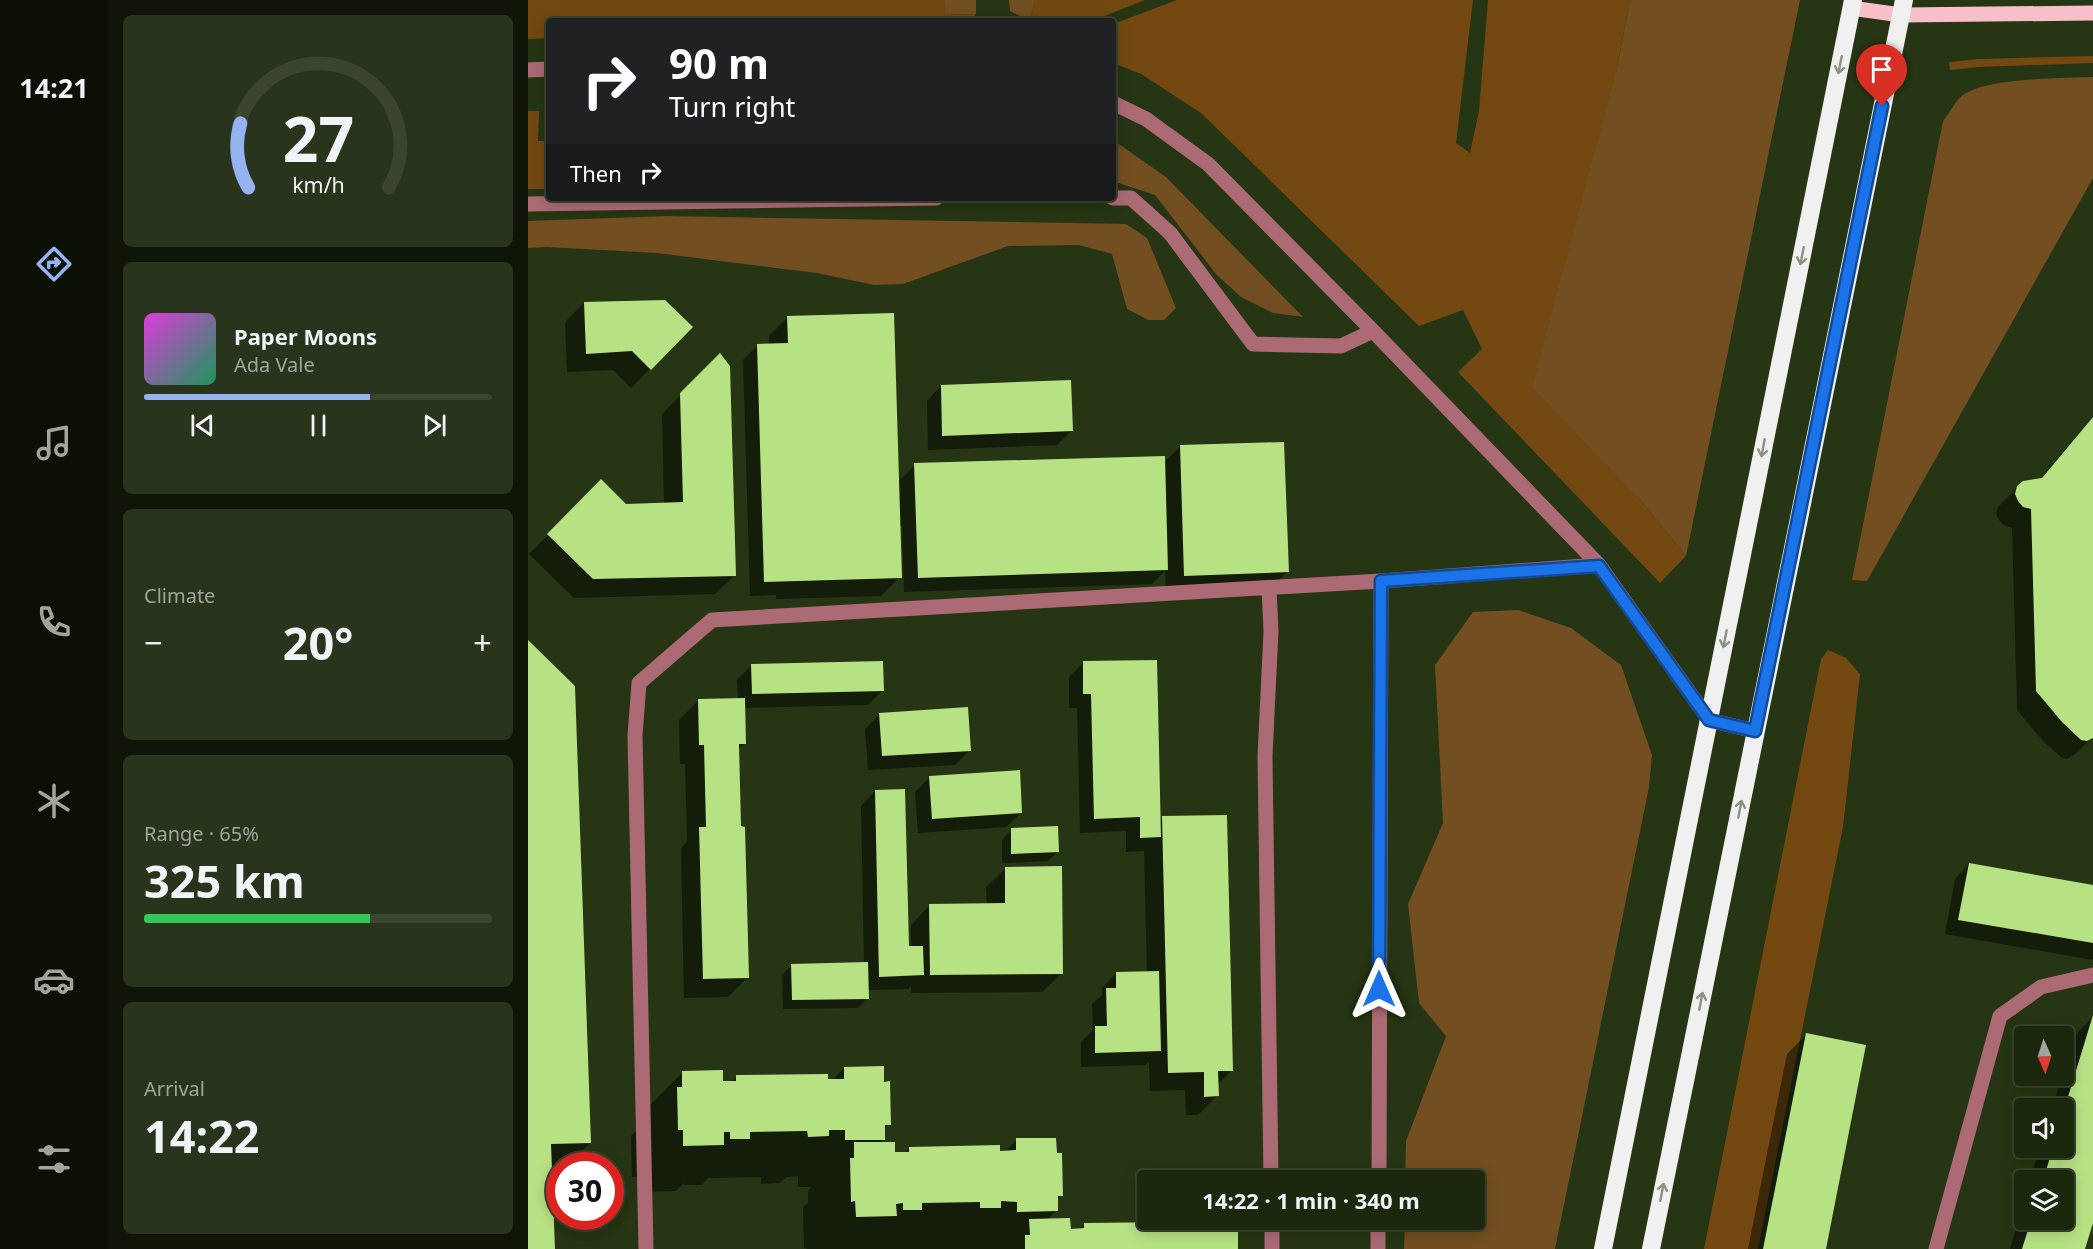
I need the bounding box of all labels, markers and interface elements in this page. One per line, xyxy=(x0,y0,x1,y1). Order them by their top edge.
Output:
text: 90 m xyxy=(669,34,769,91)
icon: right xyxy=(570,42,648,120)
pin xyxy=(1856,44,1907,106)
icon: arrive xyxy=(1865,53,1898,86)
one-way arrow xyxy=(1834,55,1845,74)
text: 14:21 xyxy=(19,69,89,106)
text: Turn right xyxy=(669,88,795,125)
text: 27 xyxy=(282,95,354,180)
icon: right xyxy=(634,156,667,189)
text: Then xyxy=(570,158,622,188)
text: km/h xyxy=(292,170,344,199)
icon: directions xyxy=(33,243,75,285)
one-way arrow xyxy=(1796,246,1807,266)
text: Paper Moons xyxy=(234,321,377,351)
text: Ada Vale xyxy=(234,351,315,378)
icon: previous xyxy=(186,409,219,442)
icon: pause xyxy=(302,409,335,442)
icon: next xyxy=(418,409,451,442)
icon: music xyxy=(33,422,75,464)
one-way arrow xyxy=(1757,437,1768,457)
text: Climate xyxy=(144,582,215,609)
icon: phone xyxy=(33,601,75,643)
text: 20° xyxy=(283,612,353,673)
text: − xyxy=(144,620,163,665)
text: + xyxy=(473,620,492,665)
one-way arrow xyxy=(1719,628,1730,648)
icon: climate xyxy=(33,780,75,822)
one-way arrow xyxy=(1735,800,1746,820)
text: Range · 65% xyxy=(144,820,259,847)
text: 325 km xyxy=(144,850,305,911)
position arrow xyxy=(1347,957,1411,1021)
icon: car xyxy=(33,959,75,1001)
one-way arrow xyxy=(1696,991,1707,1011)
north arrow xyxy=(2014,1026,2074,1086)
map controls xyxy=(2014,1026,2074,1230)
text: Arrival xyxy=(144,1075,205,1102)
button: sound xyxy=(2014,1098,2074,1158)
text: 14:22 xyxy=(144,1105,260,1166)
icon: filters xyxy=(33,1138,75,1180)
speed limit sign: 30 xyxy=(546,1152,624,1230)
button: layers xyxy=(2014,1170,2074,1230)
one-way arrow xyxy=(1657,1182,1668,1202)
text: 14:22 · 1 min · 340 m xyxy=(1202,1185,1420,1215)

